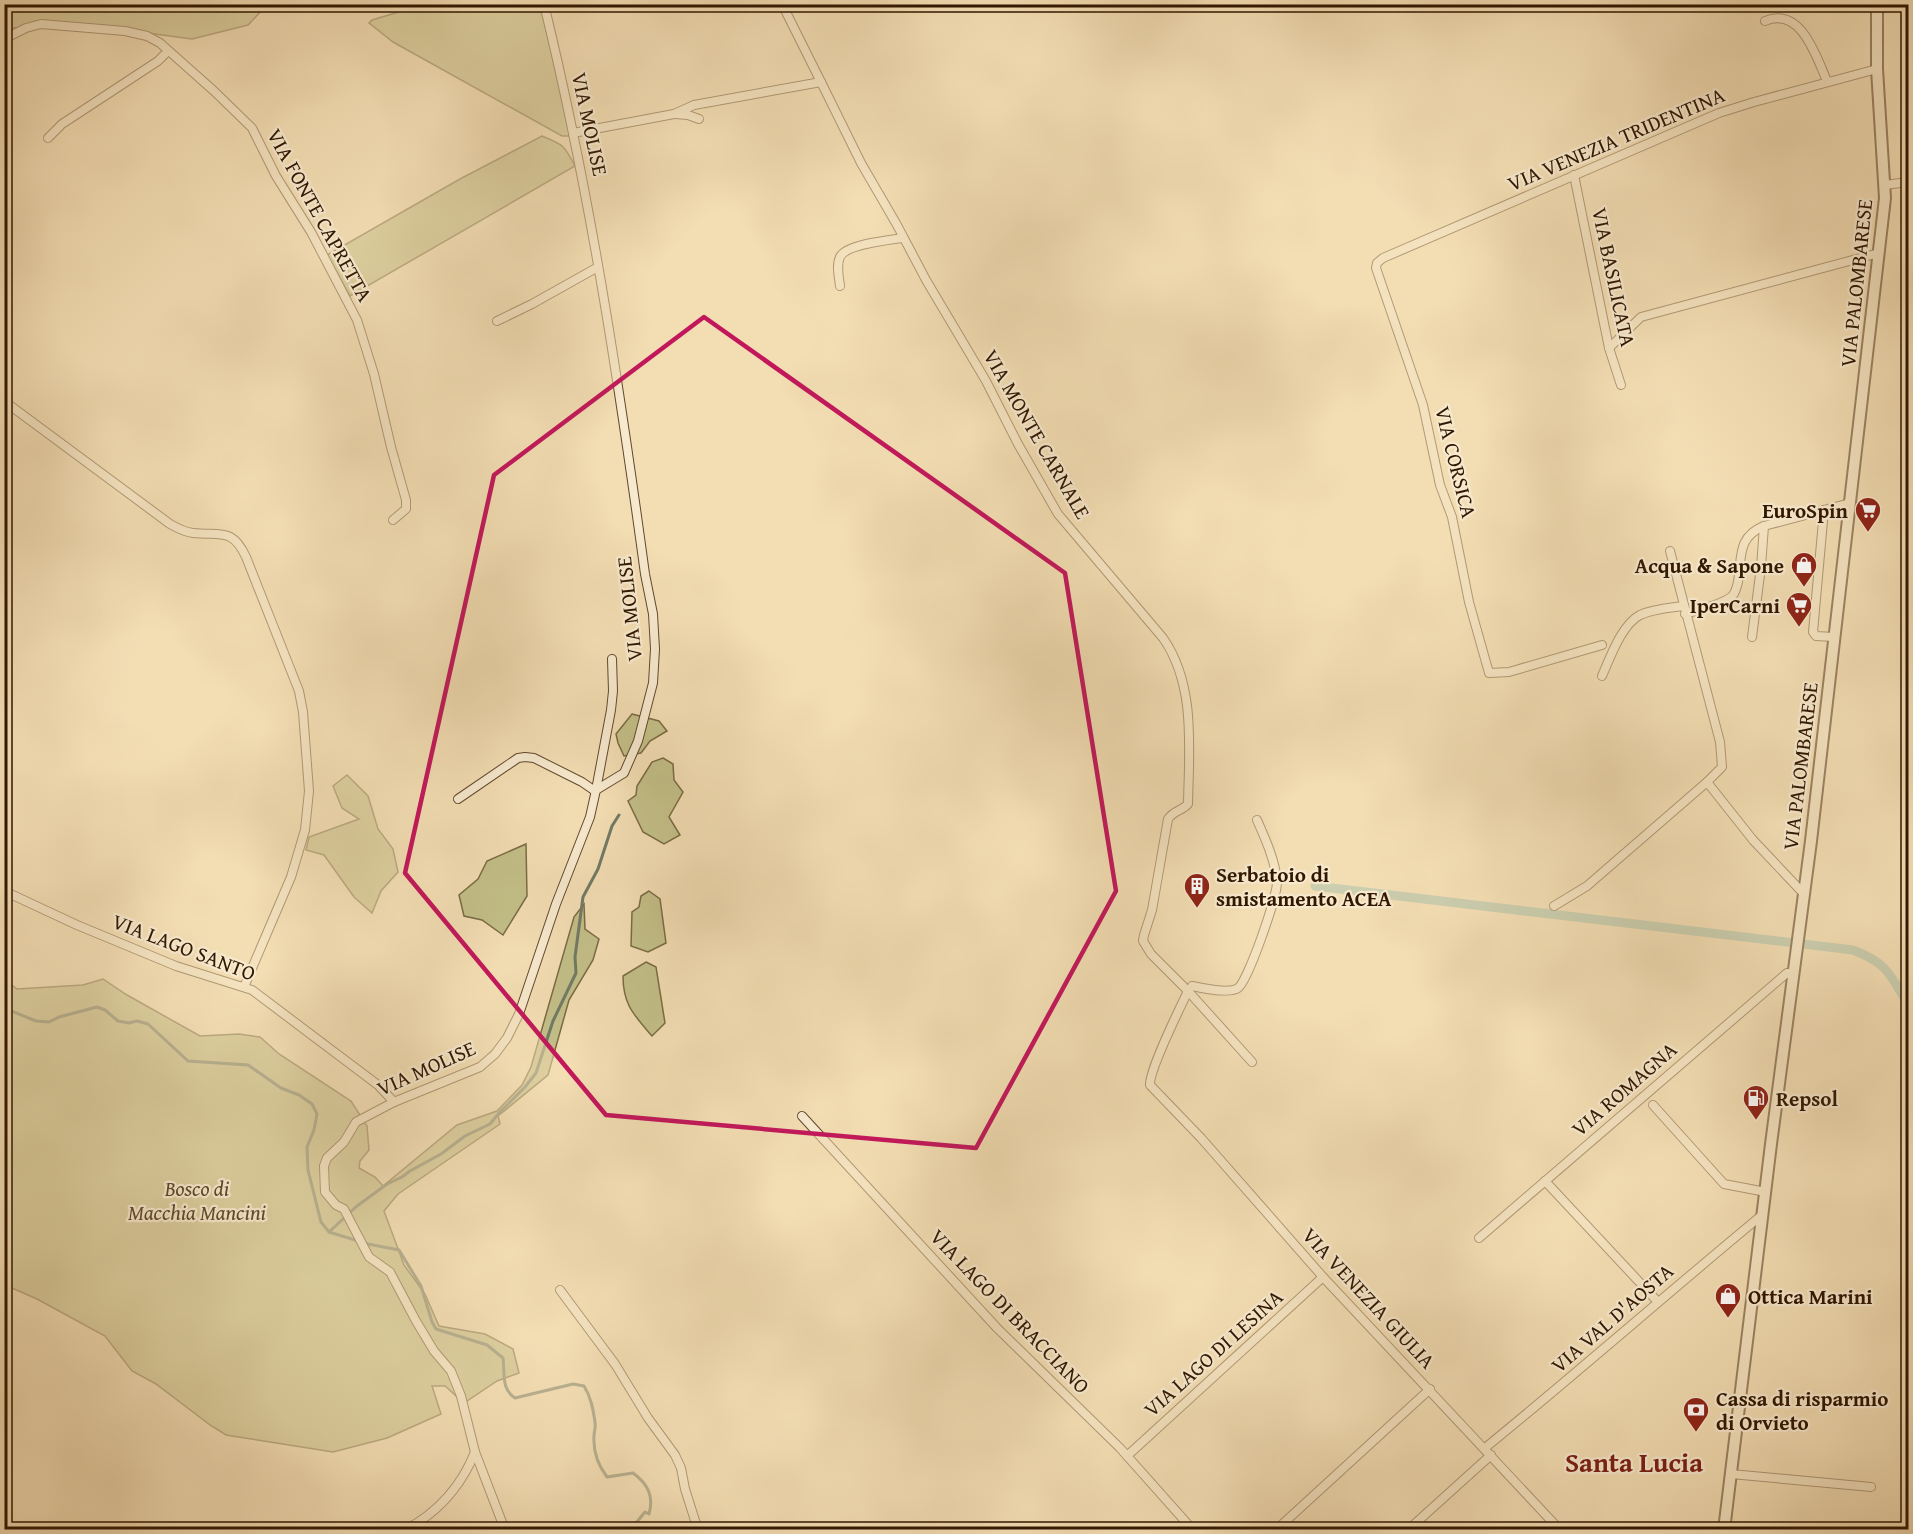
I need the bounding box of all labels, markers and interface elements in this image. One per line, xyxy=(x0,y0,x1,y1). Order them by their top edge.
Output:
street label: VIA MOLISE xyxy=(564,69,616,179)
street label: VIA VENEZIA TRIDENTINA xyxy=(1503,79,1730,199)
street label: VIA FONTE CAPRETTA xyxy=(259,123,381,308)
street label: VIA PALOMBARESE xyxy=(1832,197,1880,369)
street label: VIA BASILICATA xyxy=(1584,205,1644,350)
street label: VIA MONTE CARNALE xyxy=(976,343,1098,525)
street label: VIA CORSICA xyxy=(1427,403,1485,521)
place label: EuroSpin xyxy=(1762,495,1849,526)
supermarket icon: EuroSpin xyxy=(1853,495,1883,533)
place label: Acqua & Sapone xyxy=(1635,550,1784,581)
shop icon: Acqua & Sapone xyxy=(1789,550,1819,588)
street label: VIA MOLISE xyxy=(608,555,650,663)
place label: IperCarni xyxy=(1690,590,1780,621)
supermarket icon: IperCarni xyxy=(1784,590,1814,628)
street label: VIA PALOMBARESE xyxy=(1774,680,1826,852)
place label: Serbatoio di smistamento ACEA xyxy=(1216,859,1392,914)
building icon: Serbatoio di smistamento ACEA xyxy=(1182,871,1212,909)
street label: VIA LAGO SANTO xyxy=(108,905,260,989)
street label: VIA MOLISE xyxy=(372,1032,481,1104)
street label: VIA ROMAGNA xyxy=(1564,1034,1684,1144)
fuel station icon: Repsol xyxy=(1741,1083,1771,1121)
place label: Repsol xyxy=(1776,1083,1838,1114)
park label: Bosco di Macchia Mancini xyxy=(128,1173,267,1228)
street label: VIA VENEZIA GIULIA xyxy=(1295,1220,1443,1376)
street label: VIA LAGO DI BRACCIANO xyxy=(923,1222,1097,1400)
street label: VIA VAL D'AOSTA xyxy=(1544,1256,1680,1380)
shop icon: Ottica Marini xyxy=(1713,1281,1743,1319)
place label: Ottica Marini xyxy=(1748,1281,1873,1312)
street label: VIA LAGO DI LESINA xyxy=(1137,1282,1290,1424)
place label: Cassa di risparmio di Orvieto xyxy=(1716,1383,1889,1438)
bank icon: Cassa di risparmio di Orvieto xyxy=(1681,1395,1711,1433)
district label: Santa Lucia xyxy=(1565,1442,1703,1482)

